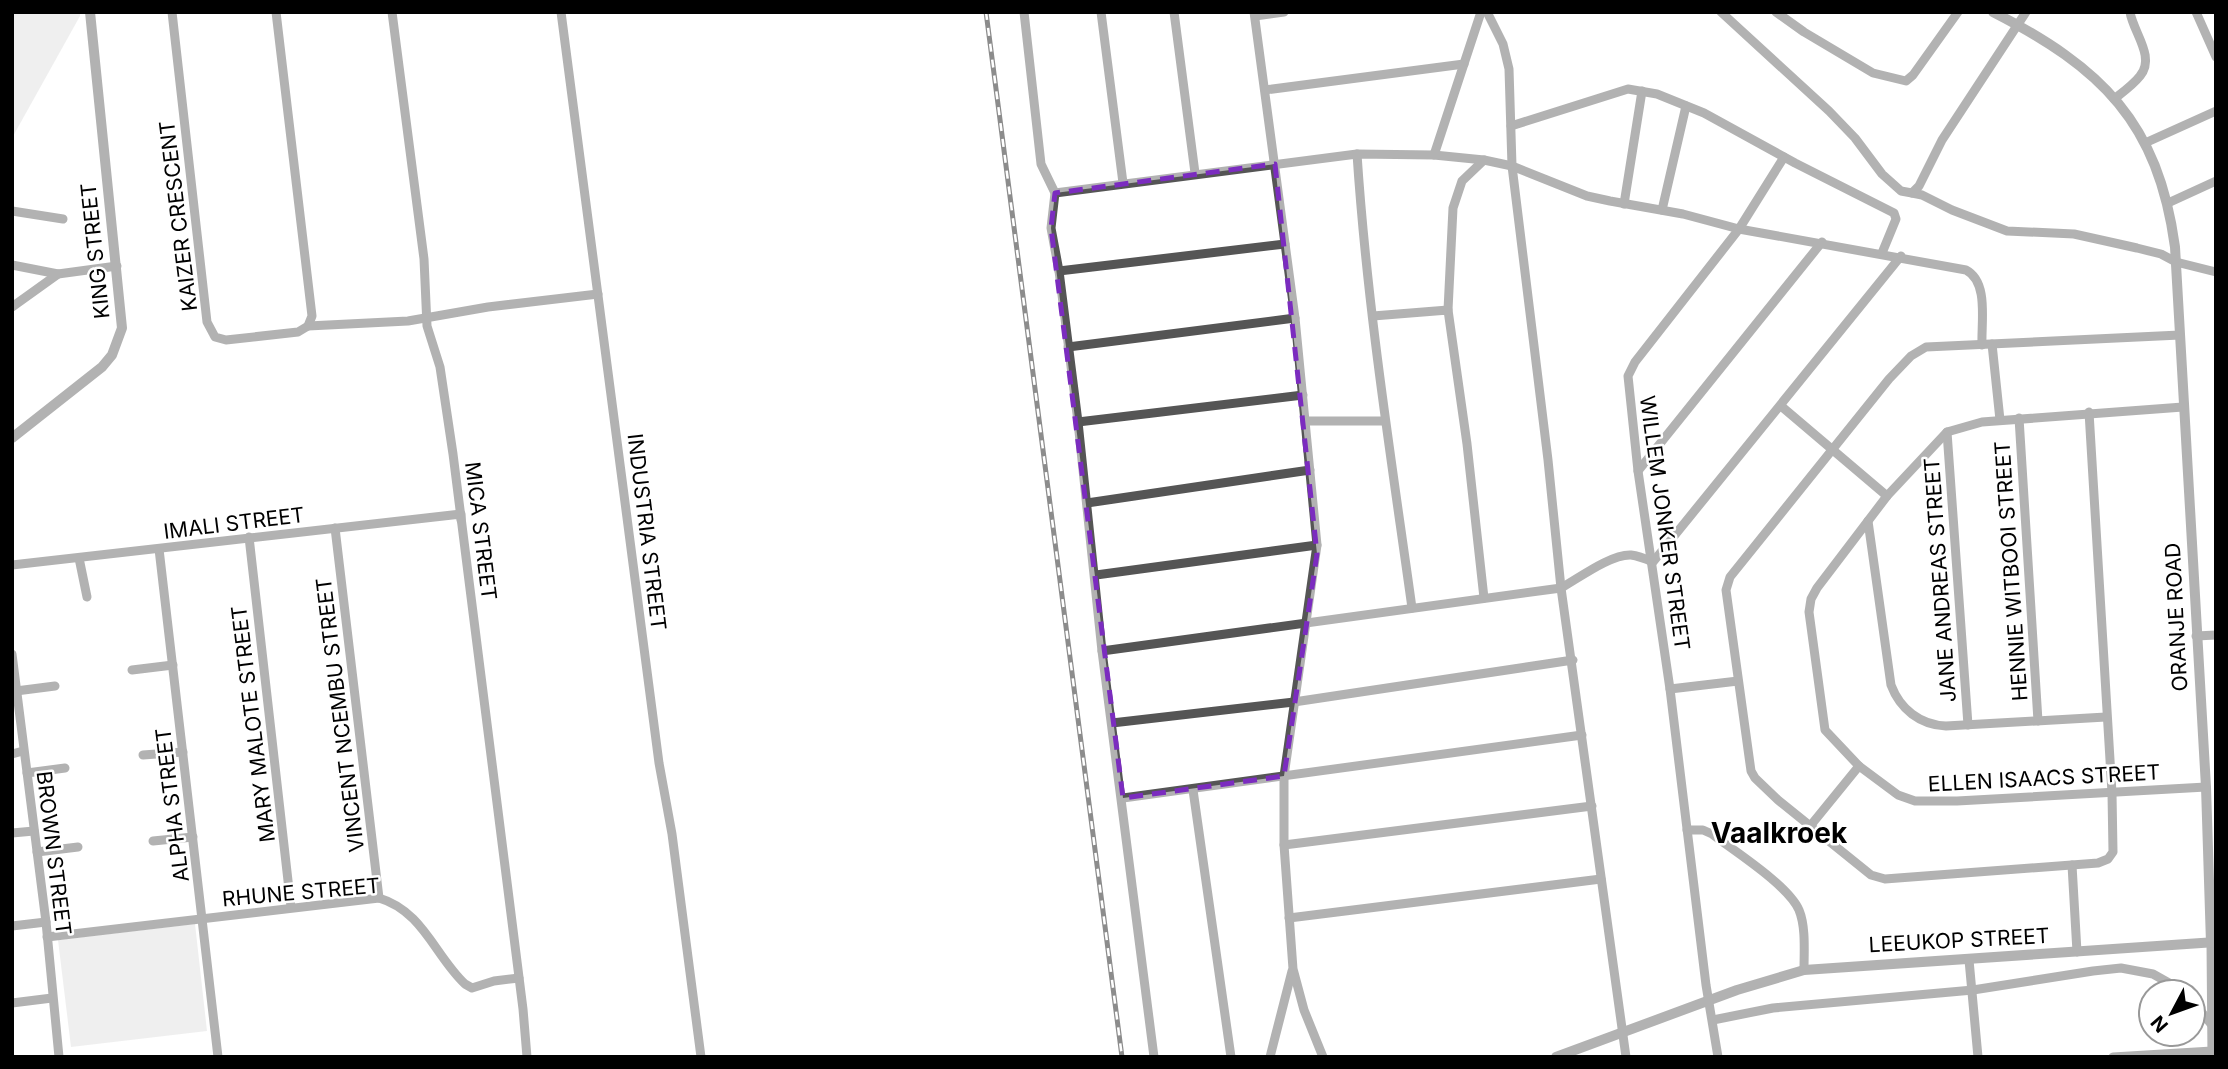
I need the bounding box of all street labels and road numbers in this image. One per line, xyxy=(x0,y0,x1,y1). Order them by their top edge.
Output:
street label: KAIZER CRESCENT xyxy=(154,119,202,313)
street label: KING STREET xyxy=(75,182,115,320)
street label: WILLEM JONKER STREET xyxy=(1635,394,1695,652)
street label: INDUSTRIA STREET xyxy=(623,432,671,632)
street label: HENNIE WITBOOI STREET xyxy=(1989,440,2033,702)
street label: JANE ANDREAS STREET xyxy=(1919,457,1961,703)
street label: MICA STREET xyxy=(460,460,502,602)
street label: IMALI STREET xyxy=(162,502,306,544)
street label: ORANJE ROAD xyxy=(2160,542,2192,692)
street label: VINCENT NCEMBU STREET xyxy=(311,576,369,854)
street label: MARY MALOTE STREET xyxy=(226,604,280,844)
street label: ALPHA STREET xyxy=(150,726,194,884)
street label: ELLEN ISAACS STREET xyxy=(1927,759,2161,797)
street label: BROWN STREET xyxy=(32,770,76,936)
street label: RHUNE STREET xyxy=(221,873,381,911)
street label: LEEUKOP STREET xyxy=(1868,923,2050,957)

